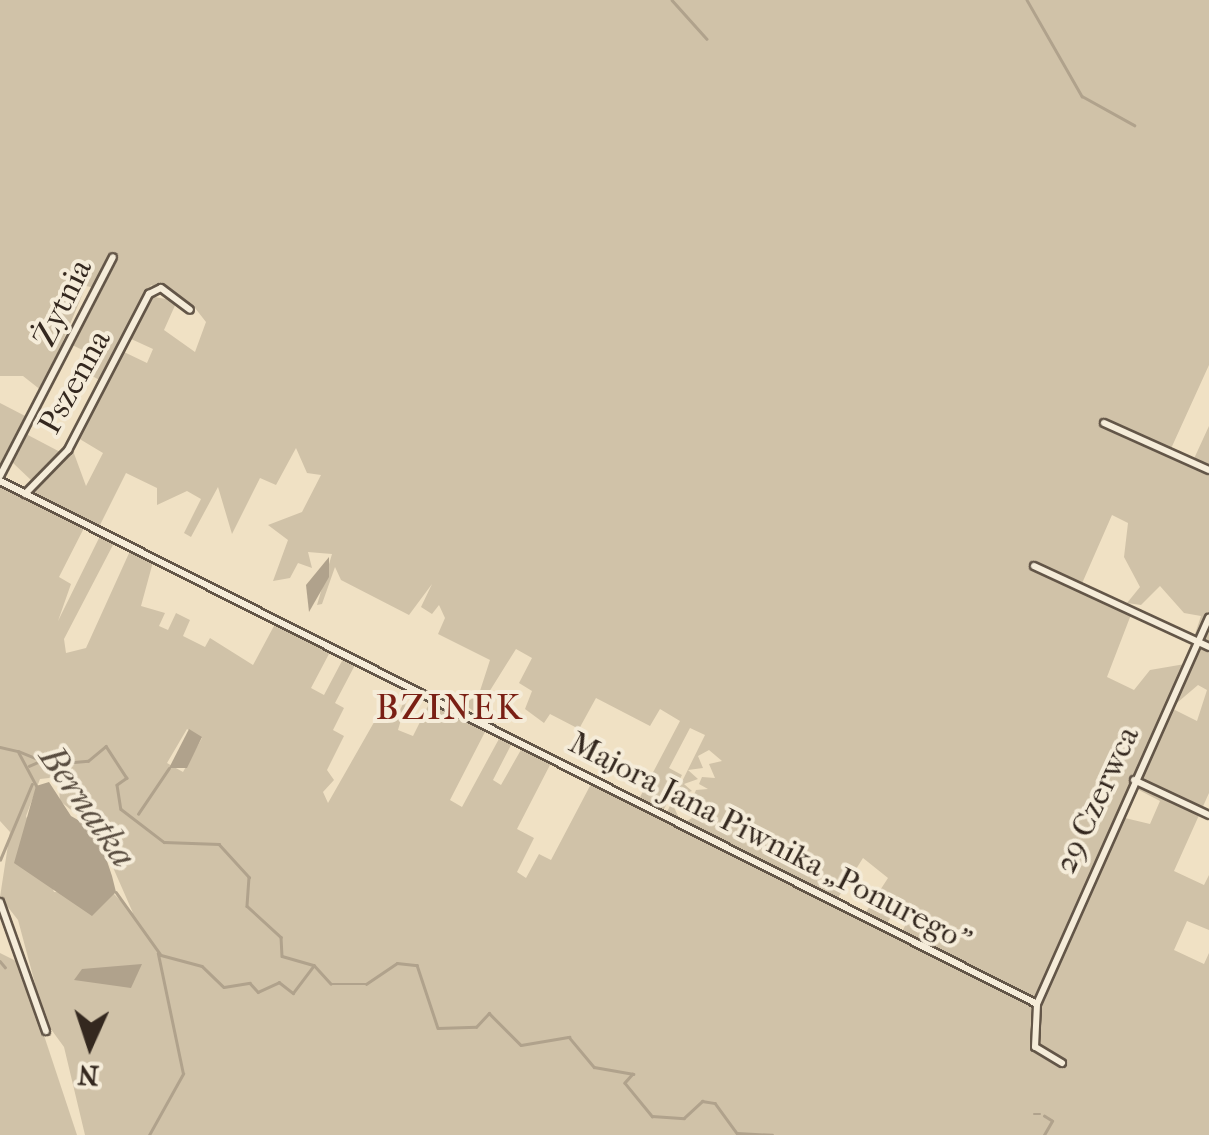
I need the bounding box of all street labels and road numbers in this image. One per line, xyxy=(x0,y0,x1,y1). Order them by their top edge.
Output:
street label: Żytnia xyxy=(26,253,100,353)
street label: Pszenna xyxy=(31,323,119,441)
street label: 29 Czerwca xyxy=(1046,721,1148,879)
street label: Majora Jana Piwnika „Ponurego” xyxy=(563,724,977,960)

